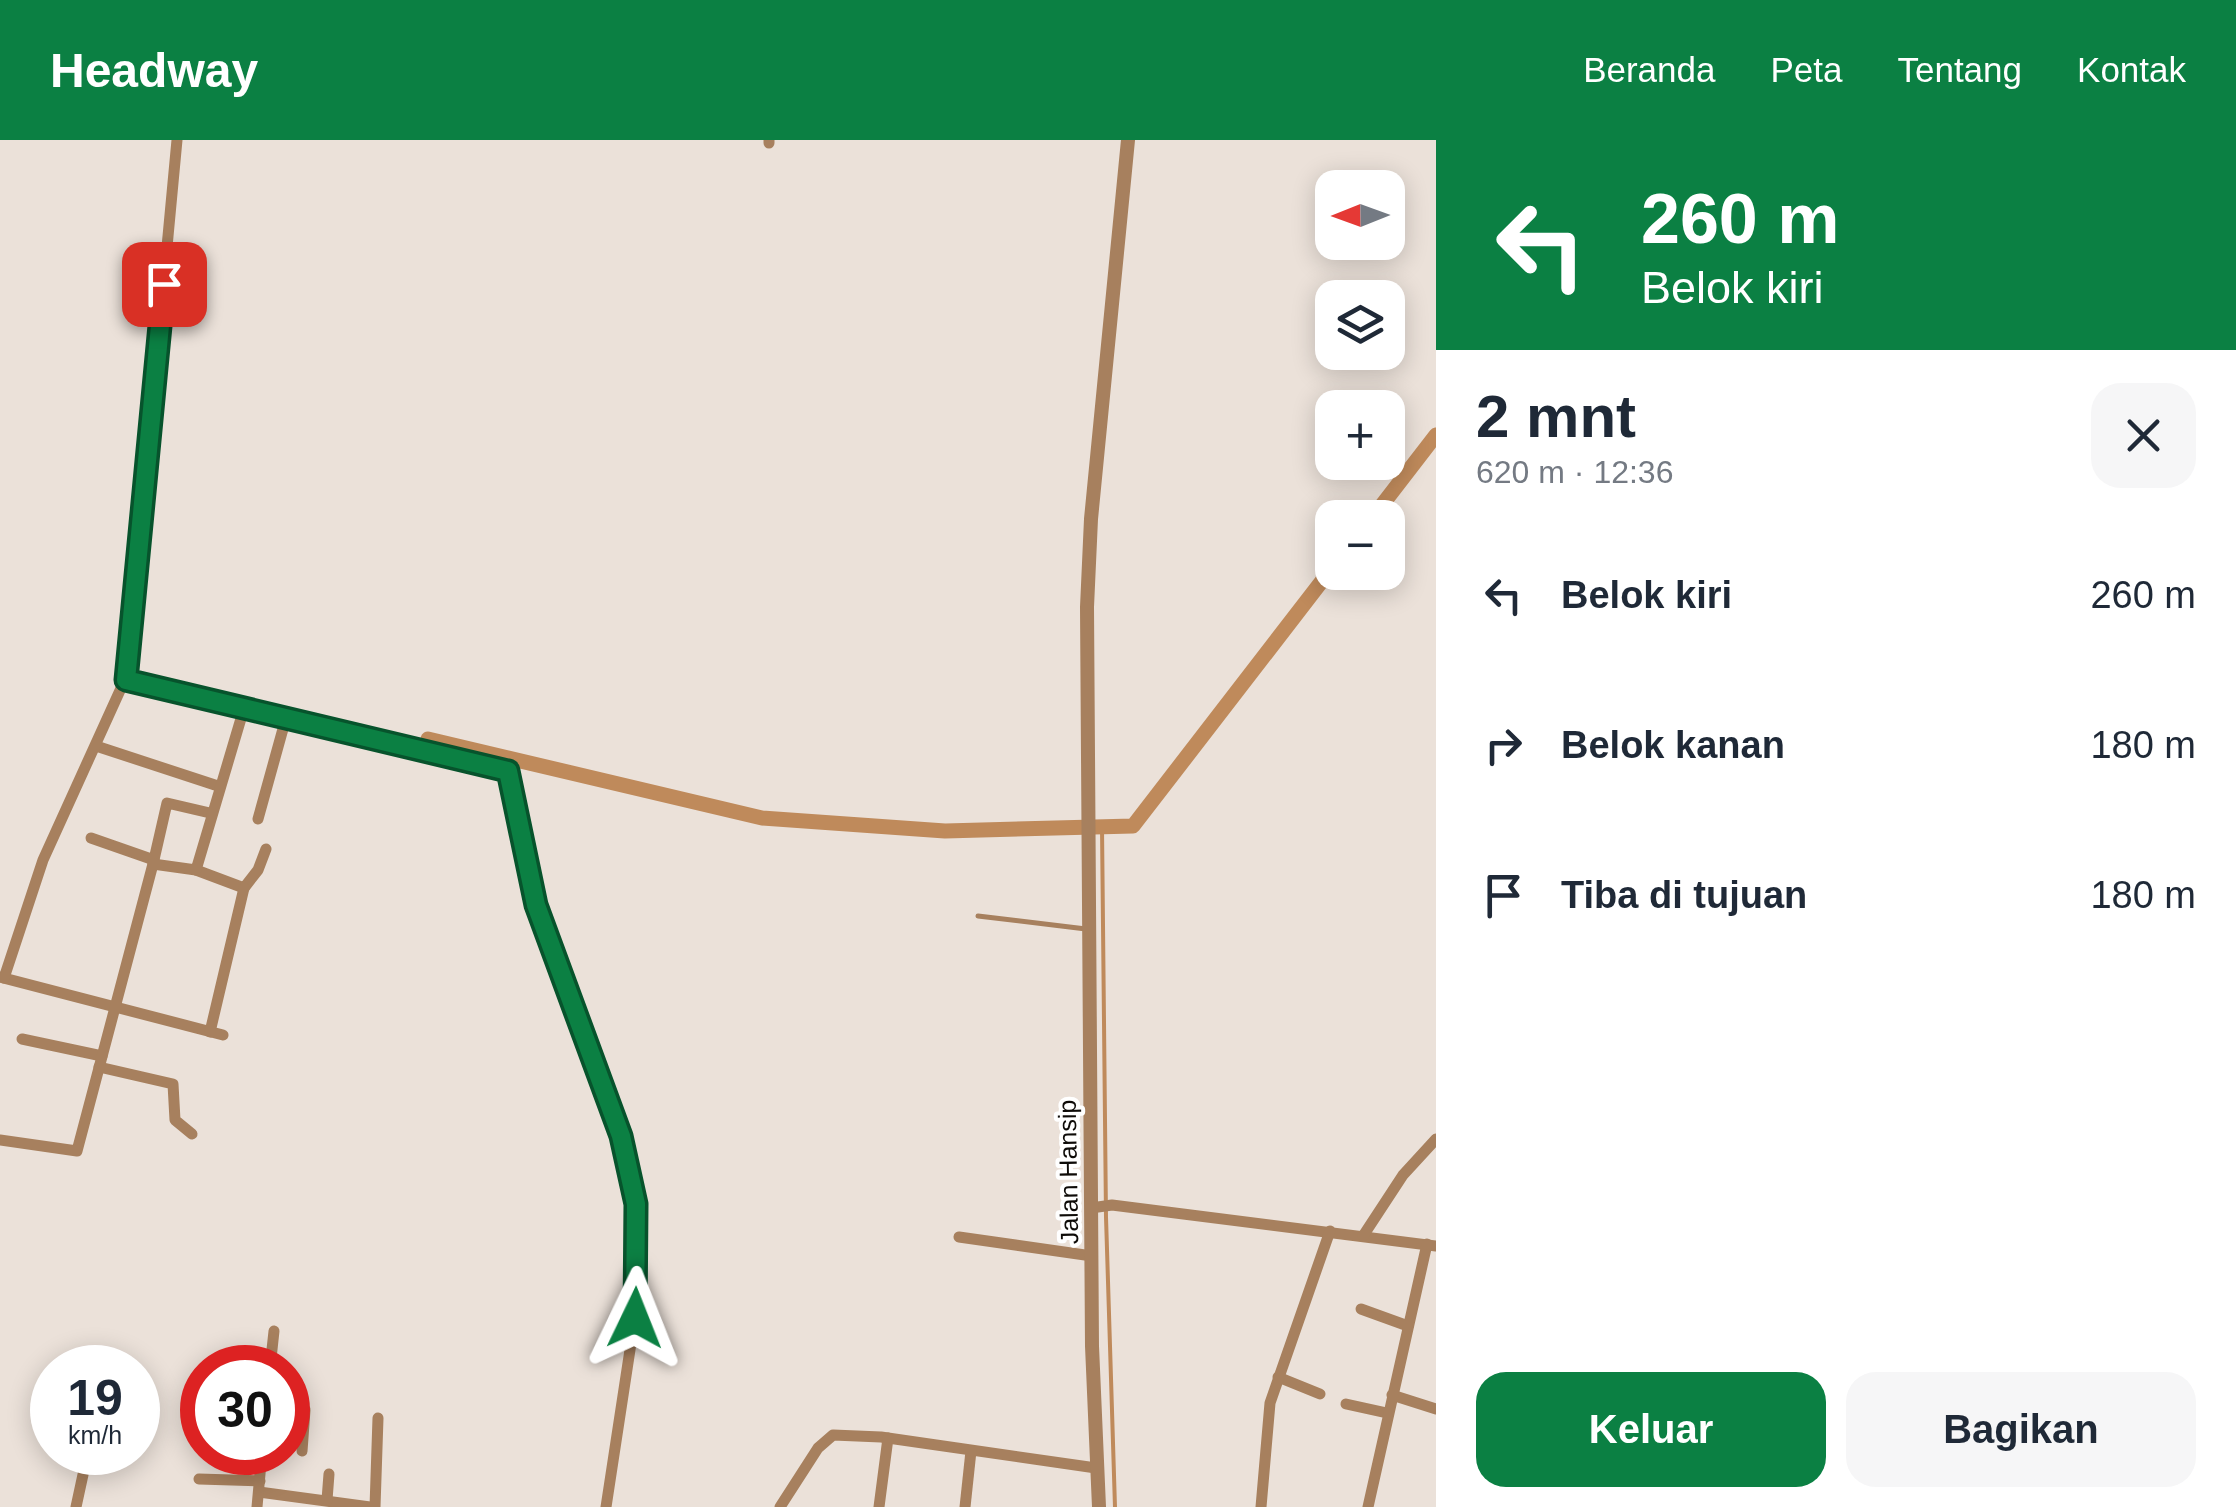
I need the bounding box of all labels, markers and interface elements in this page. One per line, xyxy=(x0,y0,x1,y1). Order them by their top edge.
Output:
text: Headway xyxy=(50,44,258,97)
text: Beranda xyxy=(1583,50,1715,89)
text: Peta xyxy=(1770,50,1842,89)
text: Tentang xyxy=(1897,50,2022,89)
text: Kontak xyxy=(2077,50,2186,89)
north arrow xyxy=(1315,170,1405,260)
map controls xyxy=(1315,170,1405,590)
icon: left xyxy=(1476,180,1606,310)
text: 260 m xyxy=(1641,180,1839,258)
pin xyxy=(122,242,207,327)
icon: arrive xyxy=(137,257,192,312)
text: Belok kiri xyxy=(1641,262,1824,313)
button: layers xyxy=(1315,280,1405,370)
text: 2 mnt xyxy=(1476,383,1636,450)
button: close xyxy=(2091,383,2196,488)
button: + xyxy=(1315,390,1405,480)
text: 620 m · 12:36 xyxy=(1476,454,1673,490)
button: − xyxy=(1315,500,1405,590)
icon: left xyxy=(1476,568,1531,623)
text: Belok kiri xyxy=(1561,574,1732,616)
text: 260 m xyxy=(2090,574,2196,616)
icon: right xyxy=(1476,718,1531,773)
text: Belok kanan xyxy=(1561,724,1785,766)
text: 180 m xyxy=(2090,724,2196,766)
icon: arrive xyxy=(1476,868,1531,923)
text: Tiba di tujuan xyxy=(1561,874,1807,916)
text: 180 m xyxy=(2090,874,2196,916)
street label: Jalan Hansip xyxy=(1053,1100,1083,1244)
position arrow xyxy=(583,1266,687,1370)
speed limit sign: 30 xyxy=(180,1345,310,1475)
text: 19 xyxy=(67,1370,123,1426)
button: Keluar xyxy=(1476,1372,1826,1487)
button: Bagikan xyxy=(1846,1372,2196,1487)
text: km/h xyxy=(68,1421,122,1449)

